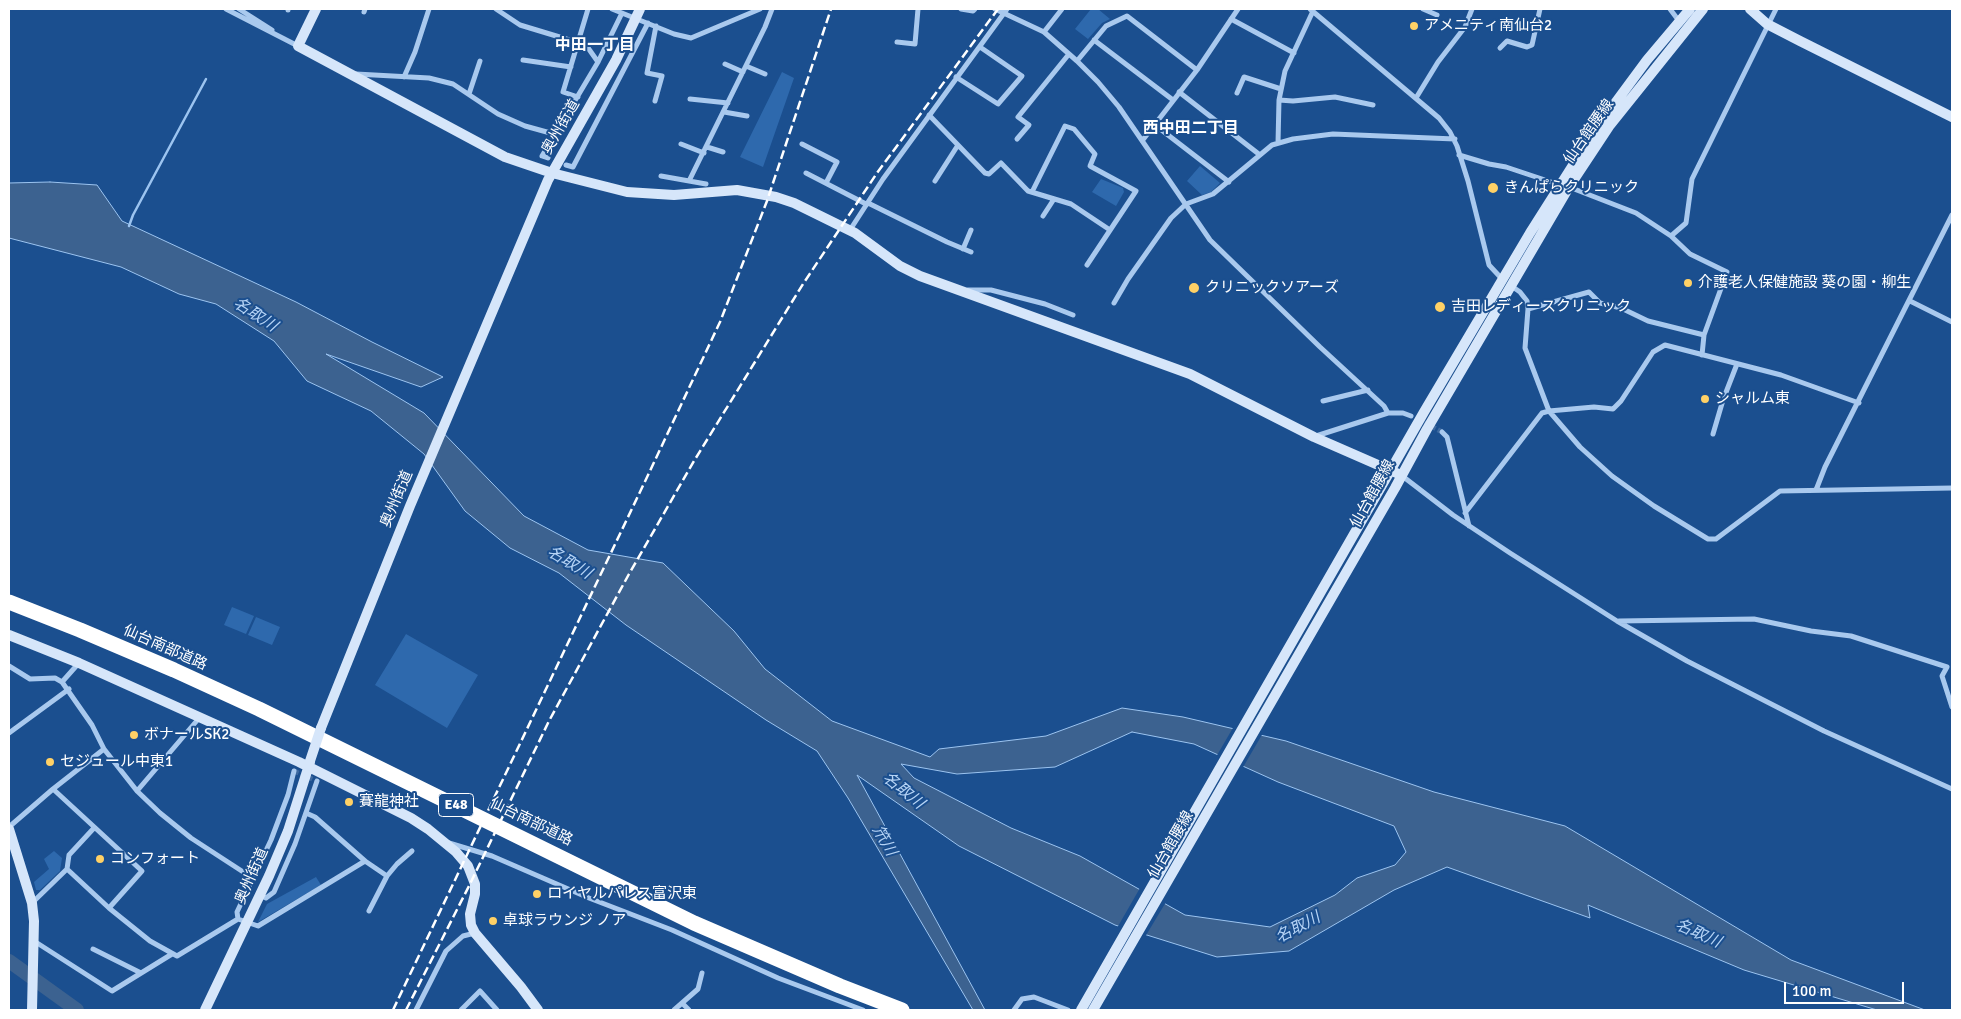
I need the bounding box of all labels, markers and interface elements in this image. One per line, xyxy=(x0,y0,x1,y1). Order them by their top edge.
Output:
place label: アメニティ南仙台2 xyxy=(1424,17,1552,35)
marker: アメニティ南仙台2 xyxy=(1408,20,1420,32)
district label: 中田一丁目 xyxy=(555,36,635,56)
street label: 仙台館腰線 xyxy=(1560,96,1618,168)
street label: 奥州街道 xyxy=(538,97,584,157)
district label: 西中田二丁目 xyxy=(1143,119,1239,139)
place label: きんぱらクリニック xyxy=(1504,179,1639,197)
marker: きんぱらクリニック xyxy=(1486,181,1500,195)
place label: 介護老人保健施設 葵の園・柳生 xyxy=(1698,274,1911,292)
marker: 介護老人保健施設 葵の園・柳生 xyxy=(1682,277,1694,289)
place label: クリニックソアーズ xyxy=(1205,279,1339,297)
marker: クリニックソアーズ xyxy=(1187,281,1201,295)
water label: 名取川 xyxy=(230,294,280,336)
place label: 吉田レディースクリニック xyxy=(1451,298,1631,316)
marker: 吉田レディースクリニック xyxy=(1433,300,1447,314)
place label: シャルム東 xyxy=(1715,390,1790,408)
marker: シャルム東 xyxy=(1699,393,1711,405)
street label: 仙台館腰線 xyxy=(1347,457,1399,531)
street label: 奥州街道 xyxy=(377,468,417,530)
water label: 名取川 xyxy=(543,542,595,584)
street label: 仙台南部道路 xyxy=(120,621,210,675)
place label: ボナールSK2 xyxy=(144,726,229,744)
marker: ボナールSK2 xyxy=(128,729,140,741)
place label: セジュール中東1 xyxy=(60,753,173,771)
marker: セジュール中東1 xyxy=(44,756,56,768)
water label: 名取川 xyxy=(878,768,928,814)
place label: 賽龍神社 xyxy=(359,793,419,811)
road number: E48 xyxy=(438,794,474,816)
street label: 仙台南部道路 xyxy=(487,794,575,850)
marker: 賽龍神社 xyxy=(343,796,355,808)
street label: 仙台館腰線 xyxy=(1144,808,1198,882)
water label: 笊川 xyxy=(868,822,900,860)
street label: 奥州街道 xyxy=(232,845,272,907)
place label: コンフォート xyxy=(110,850,200,868)
marker: コンフォート xyxy=(94,853,106,865)
place label: ロイヤルパレス富沢東 xyxy=(547,885,697,903)
marker: ロイヤルパレス富沢東 xyxy=(531,888,543,900)
water label: 名取川 xyxy=(1272,908,1324,948)
place label: 卓球ラウンジ ノア xyxy=(503,912,626,930)
marker: 卓球ラウンジ ノア xyxy=(487,915,499,927)
water label: 名取川 xyxy=(1672,915,1724,953)
scale bar xyxy=(1786,972,1906,1004)
text: 100 m xyxy=(1792,982,1832,1000)

